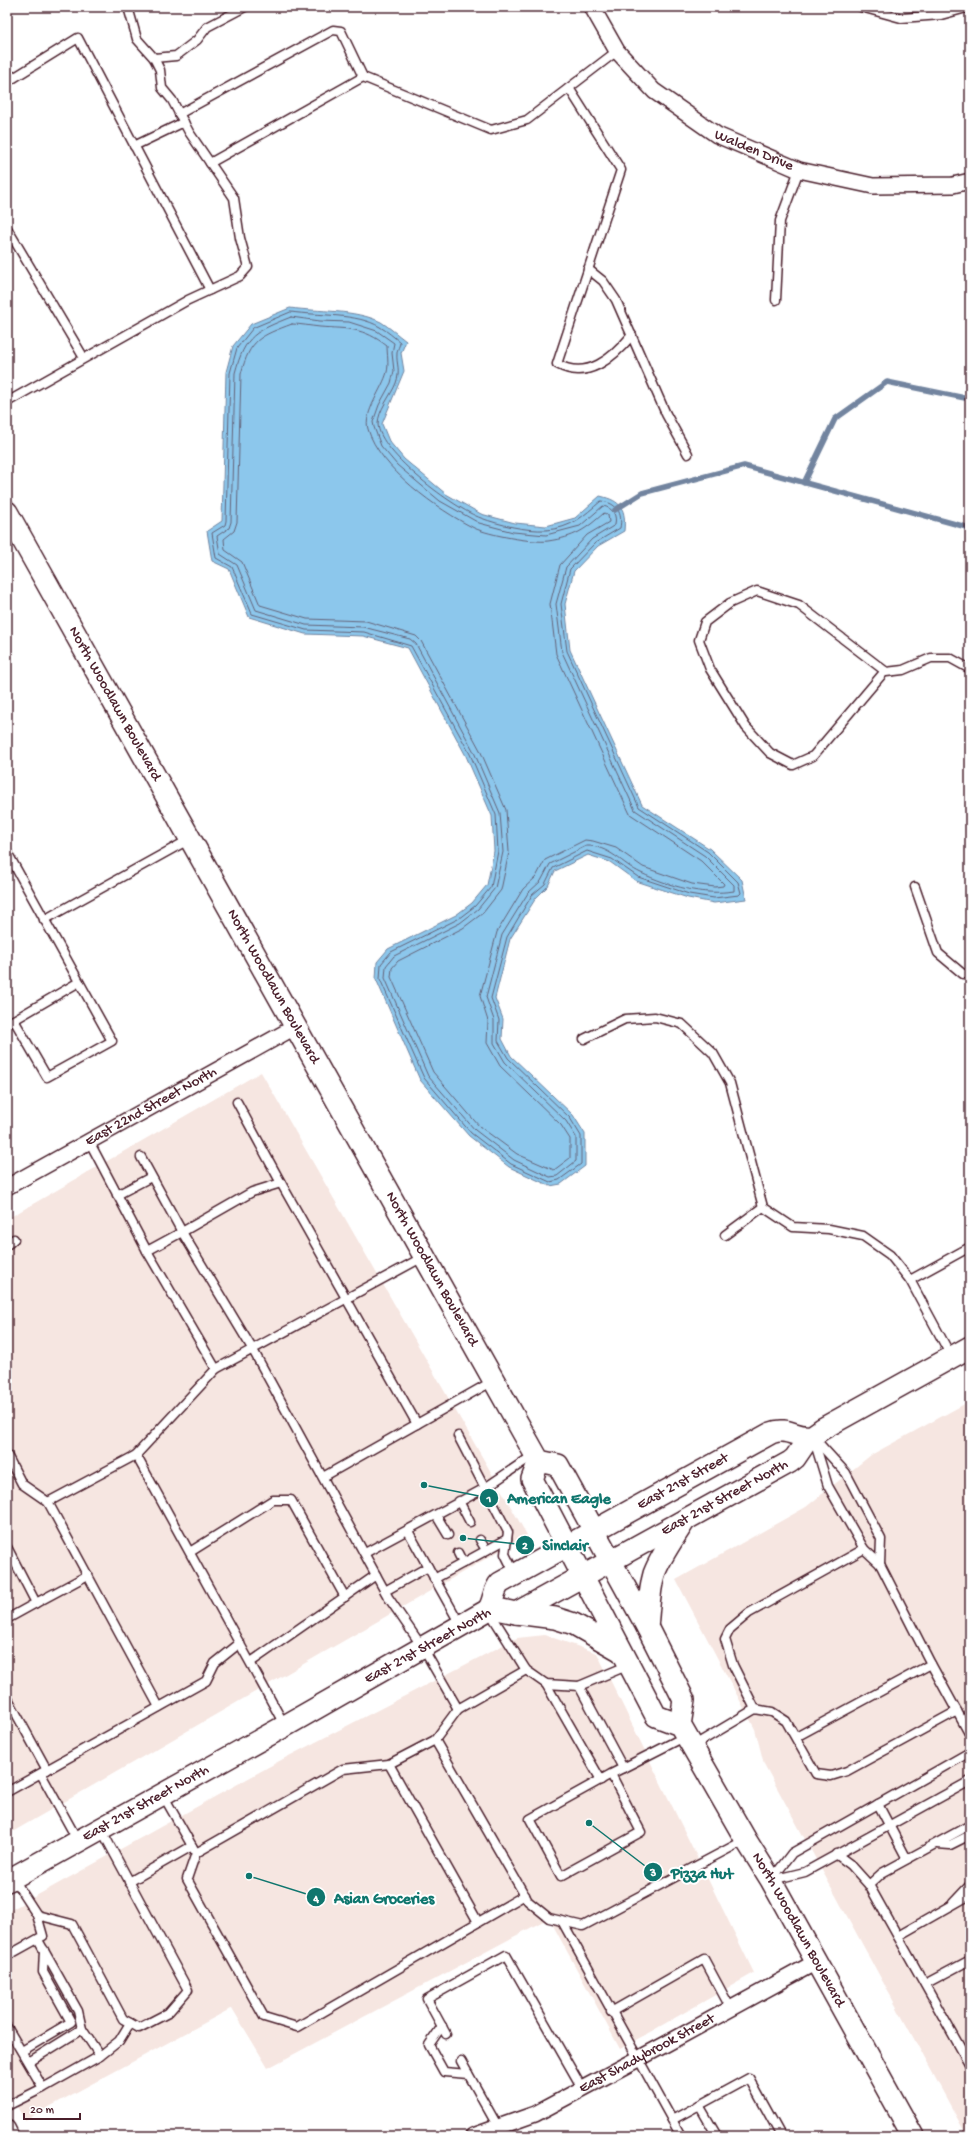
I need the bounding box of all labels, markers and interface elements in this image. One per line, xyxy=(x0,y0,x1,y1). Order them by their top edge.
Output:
street label: Walden Drive xyxy=(712,126,796,176)
street label: North Woodlawn Boulevard xyxy=(64,623,166,785)
street label: North Woodlawn Boulevard xyxy=(222,906,324,1068)
street label: East 22nd Street North xyxy=(82,1063,220,1151)
street label: North Woodlawn Boulevard xyxy=(381,1189,482,1351)
street label: East 21st Street xyxy=(634,1448,734,1514)
street label: East 21st Street North xyxy=(658,1456,791,1540)
callout: American Eagle xyxy=(479,1484,619,1512)
text: American Eagle xyxy=(506,1491,612,1510)
text: 1 xyxy=(486,1493,492,1507)
callout: Sinclair xyxy=(515,1531,596,1559)
text: Sinclair xyxy=(542,1538,590,1557)
text: 2 xyxy=(522,1540,528,1554)
street label: East 21st Street North xyxy=(361,1604,495,1688)
street label: East 21st Street North xyxy=(79,1761,212,1846)
street label: North Woodlawn Boulevard xyxy=(747,1849,849,2011)
callout: Pizza Hut xyxy=(643,1858,741,1886)
text: Pizza Hut xyxy=(670,1866,735,1885)
text: 3 xyxy=(649,1867,656,1881)
callout: Asian Groceries xyxy=(306,1883,442,1911)
text: Asian Groceries xyxy=(333,1891,435,1910)
text: 4 xyxy=(312,1893,319,1907)
street label: East Shadybrook Street xyxy=(576,2009,720,2098)
scale bar xyxy=(24,2095,80,2121)
text: 20 m xyxy=(30,2104,55,2118)

